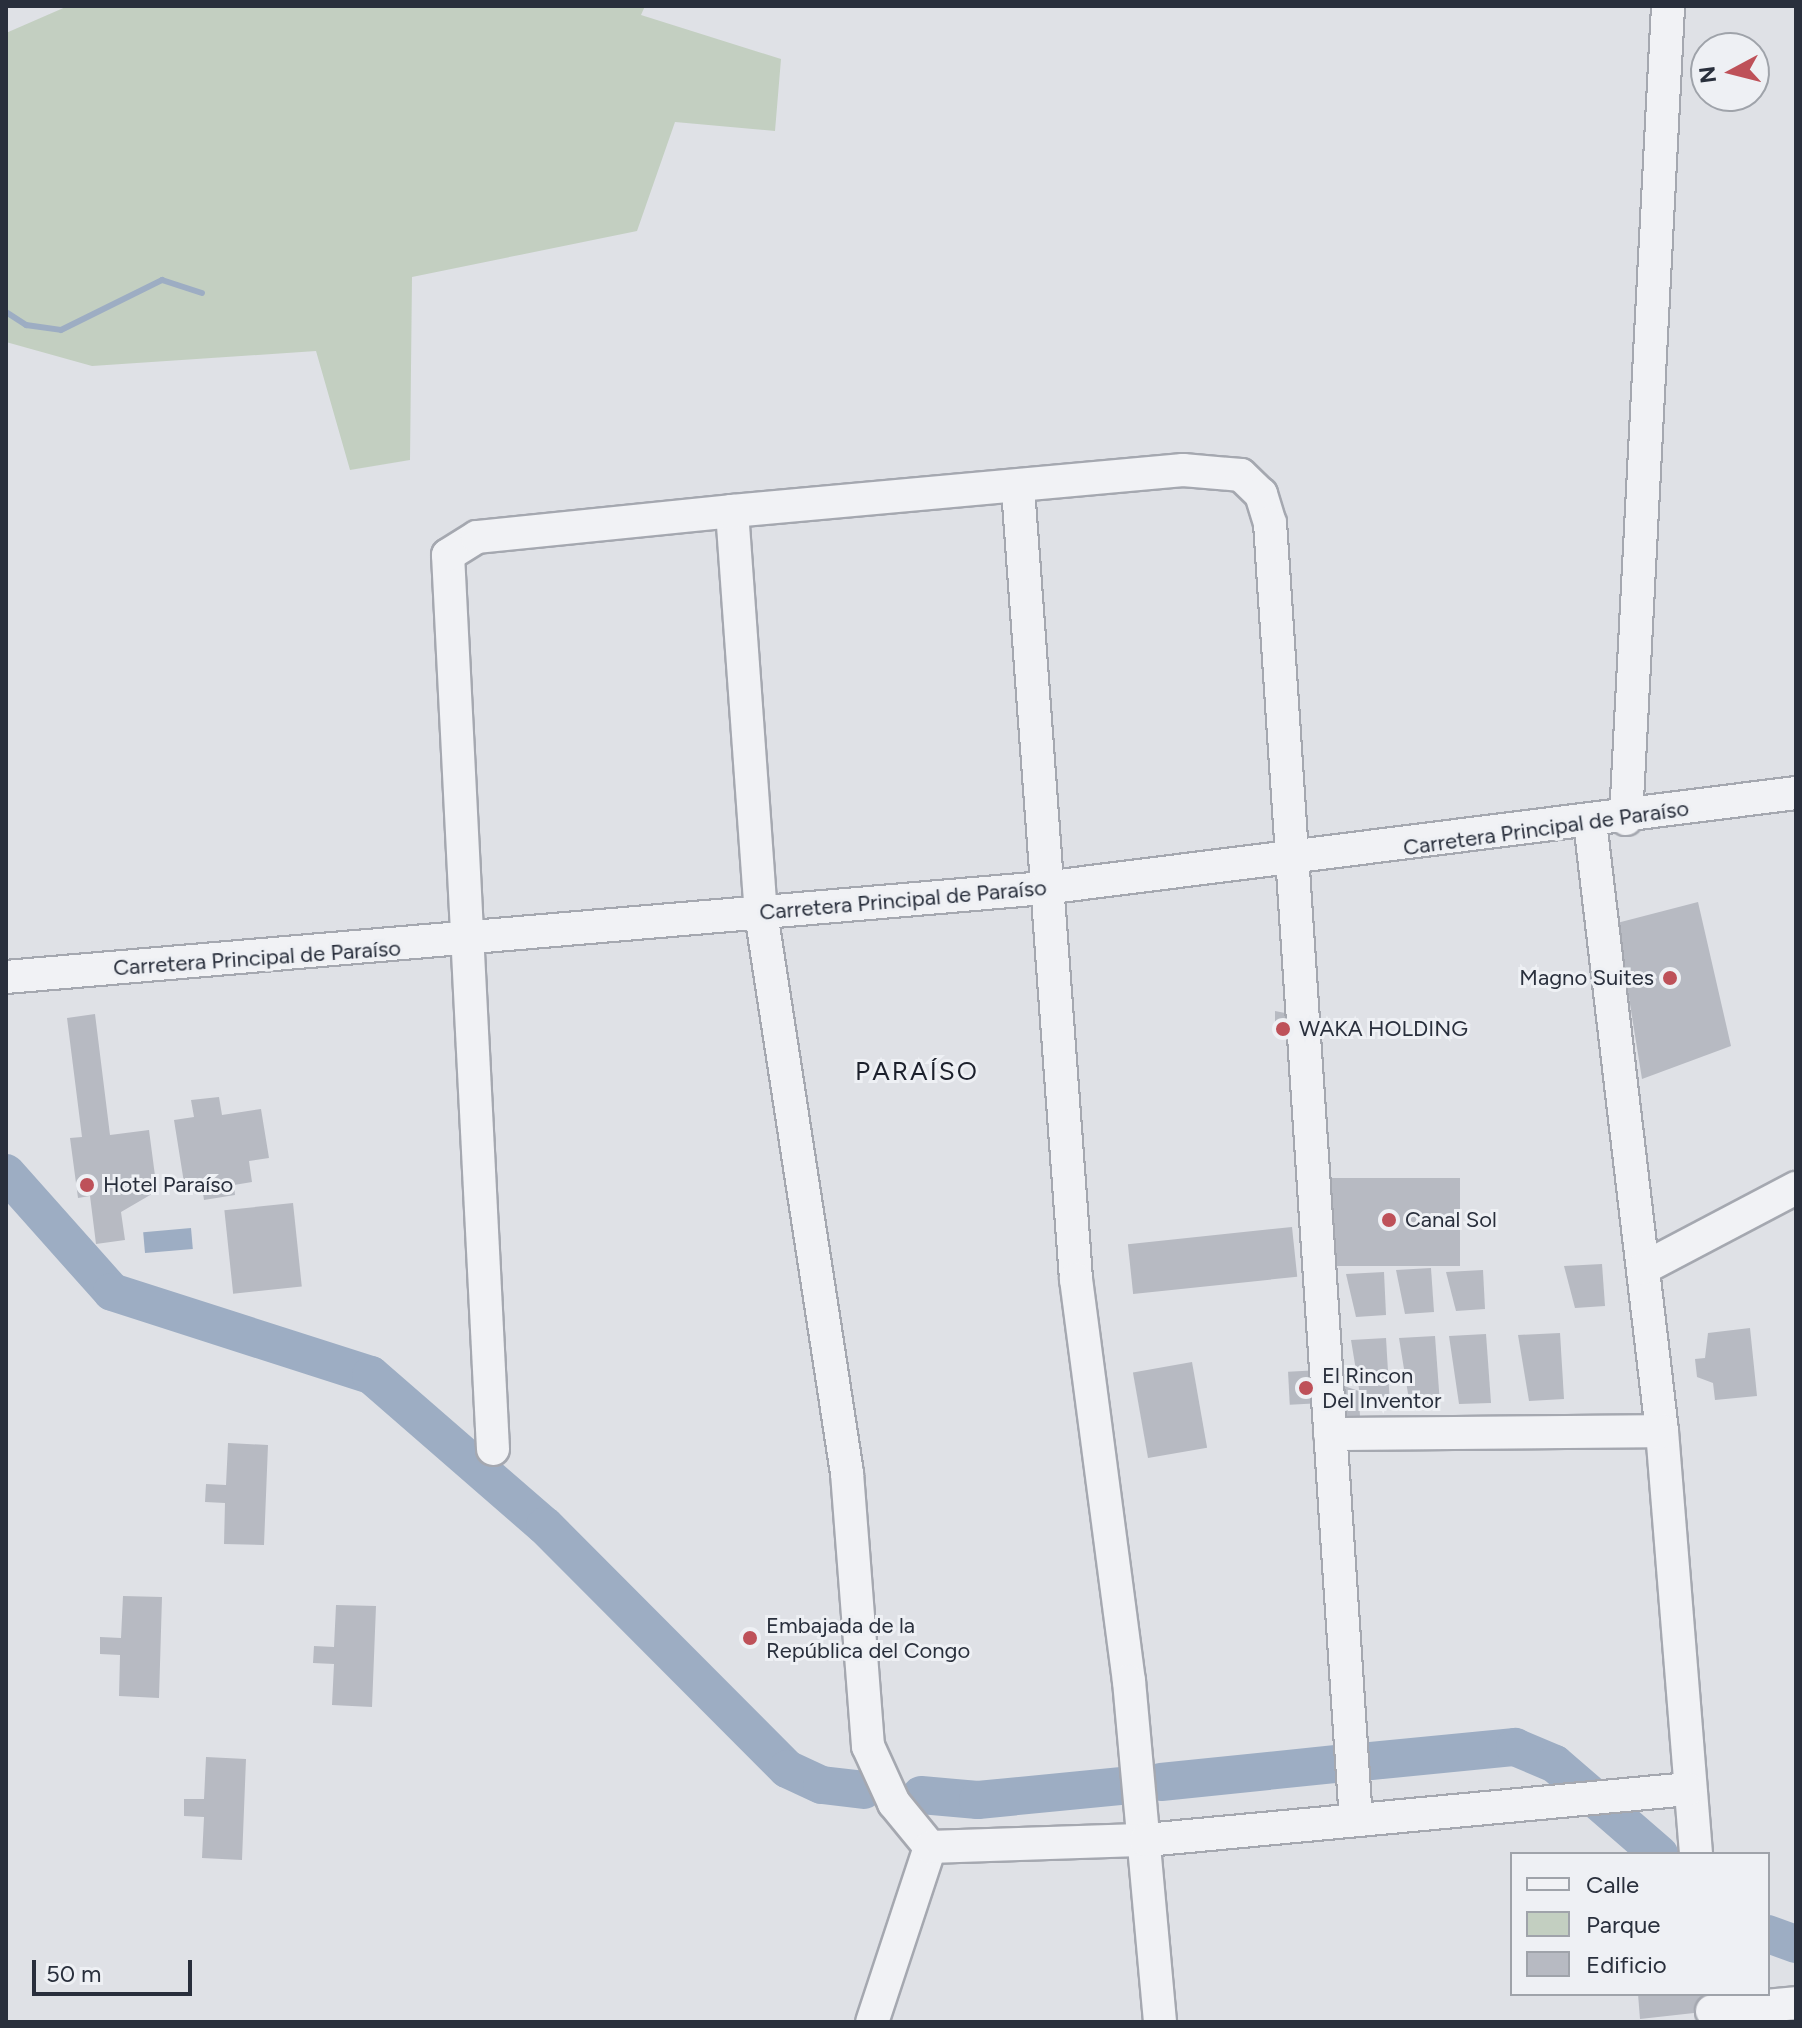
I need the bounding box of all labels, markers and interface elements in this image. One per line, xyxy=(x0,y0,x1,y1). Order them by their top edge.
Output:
north arrow xyxy=(1690,32,1770,112)
text: N xyxy=(1693,65,1722,85)
street label: Carretera Principal de Paraíso xyxy=(1401,795,1691,861)
street label: Carretera Principal de Paraíso xyxy=(758,874,1048,926)
street label: Carretera Principal de Paraíso xyxy=(112,935,402,981)
place label: Magno Suites xyxy=(1519,965,1654,991)
marker: Magno Suites xyxy=(1661,969,1679,987)
place label: WAKA HOLDING xyxy=(1299,1016,1468,1042)
marker: WAKA HOLDING xyxy=(1274,1020,1292,1038)
district label: PARAÍSO xyxy=(855,1056,979,1088)
place label: Hotel Paraíso xyxy=(103,1172,233,1198)
marker: Hotel Paraíso xyxy=(78,1176,96,1194)
place label: Canal Sol xyxy=(1405,1207,1497,1233)
marker: Canal Sol xyxy=(1380,1211,1398,1229)
place label: El Rincon Del Inventor xyxy=(1322,1362,1441,1414)
marker: El Rincon Del Inventor xyxy=(1297,1379,1315,1397)
place label: Embajada de la República del Congo xyxy=(766,1612,970,1664)
marker: Embajada de la República del Congo xyxy=(741,1629,759,1647)
legend xyxy=(1510,1852,1770,1996)
text: Calle xyxy=(1586,1870,1639,1899)
text: Parque xyxy=(1586,1910,1660,1939)
scale bar xyxy=(36,1944,196,1994)
text: Edificio xyxy=(1586,1950,1667,1979)
text: 50 m xyxy=(46,1959,102,1988)

